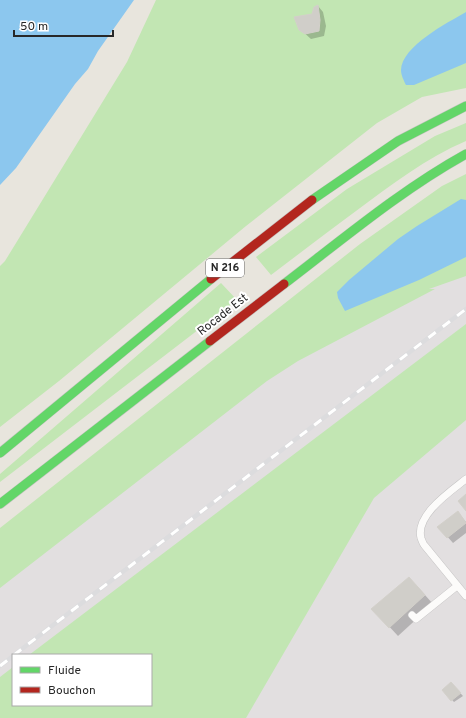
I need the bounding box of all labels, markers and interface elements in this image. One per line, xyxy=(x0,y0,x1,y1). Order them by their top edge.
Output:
scale bar xyxy=(14,12,113,38)
text: 50 m xyxy=(20,19,48,35)
road number: N 216 xyxy=(206,259,244,277)
street label: Rocade Est xyxy=(194,290,252,340)
legend xyxy=(12,654,152,706)
text: Fluide xyxy=(48,663,81,679)
text: Bouchon xyxy=(48,683,96,699)

